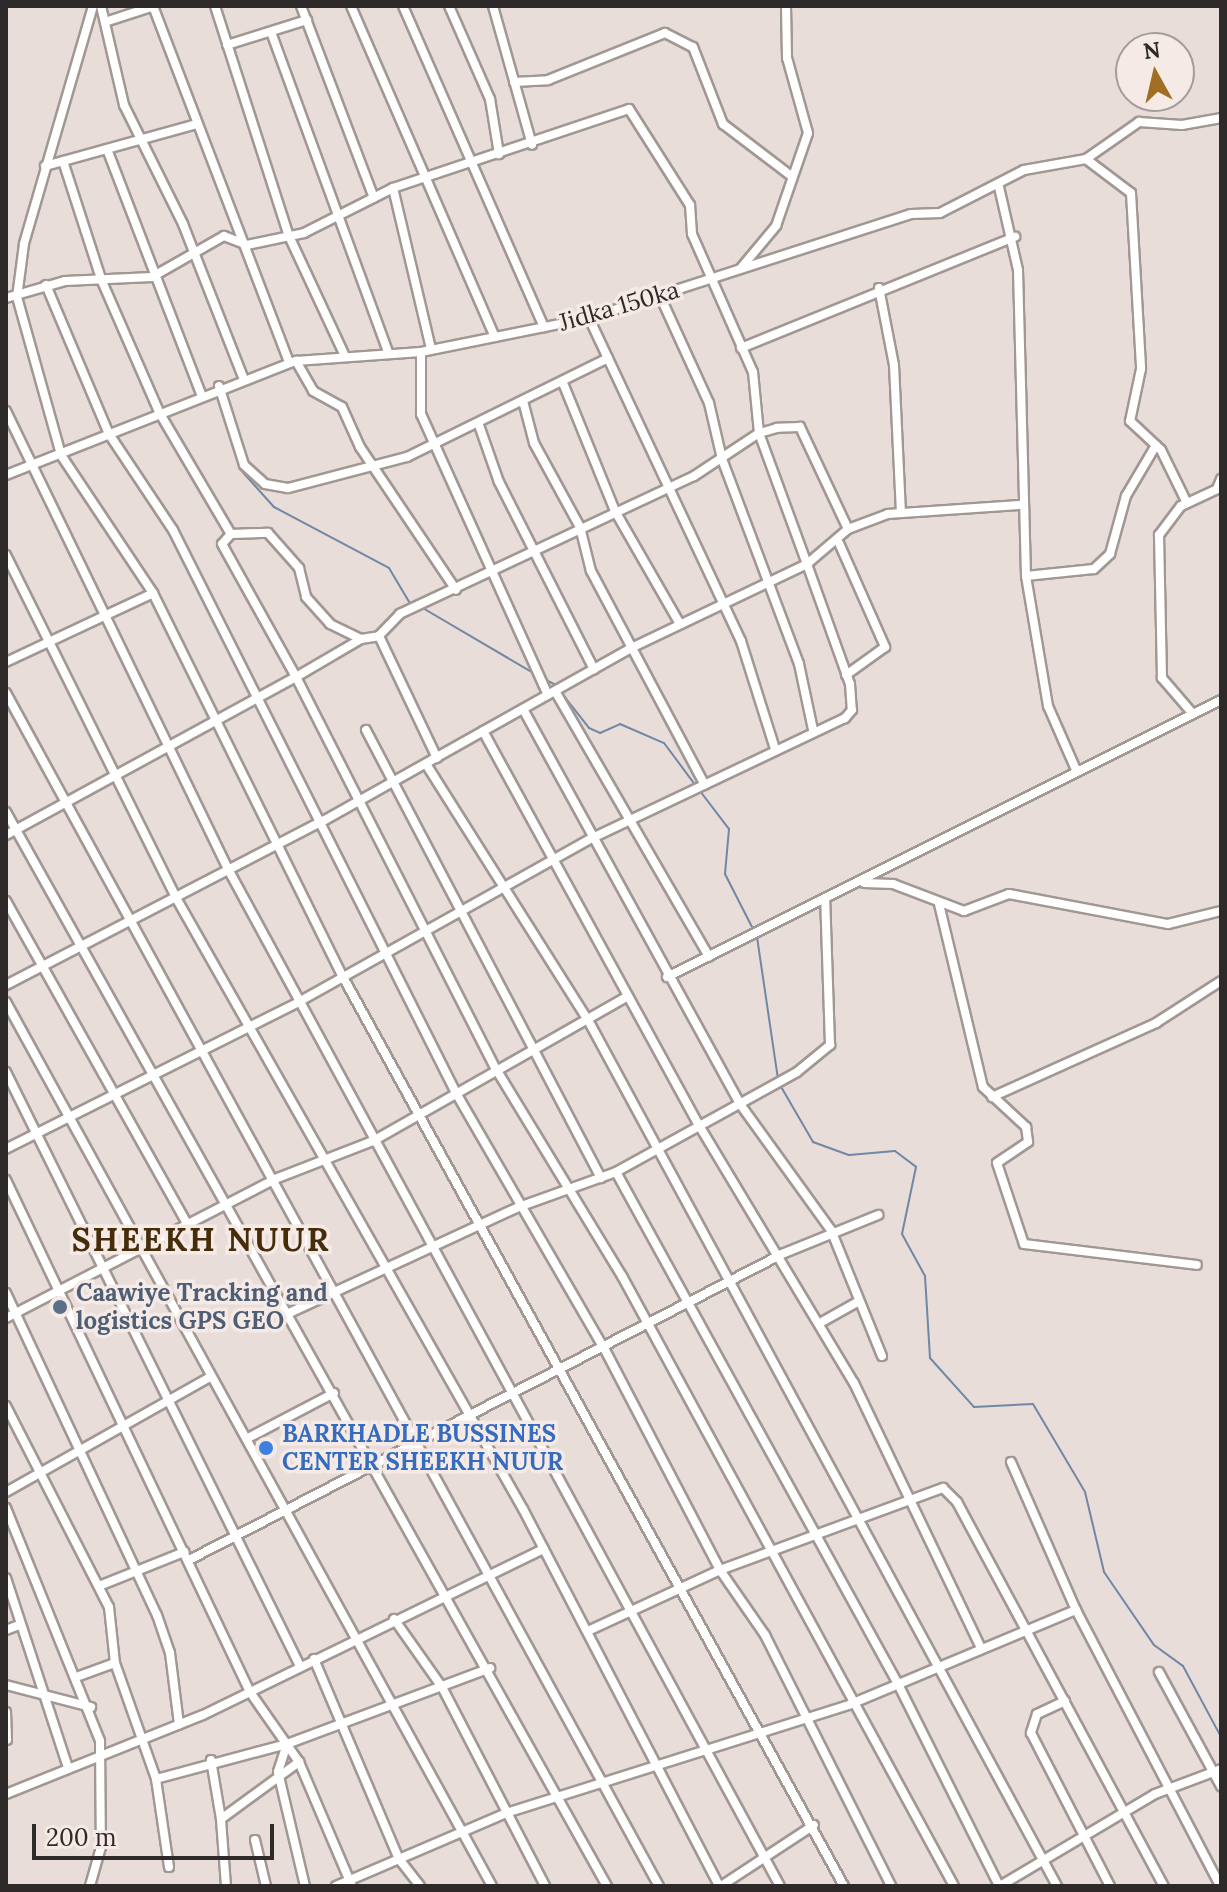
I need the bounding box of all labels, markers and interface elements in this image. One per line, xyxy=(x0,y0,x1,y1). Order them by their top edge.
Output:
north arrow xyxy=(1115,32,1195,112)
text: N xyxy=(1142,35,1162,65)
street label: Jidka 150ka xyxy=(556,275,682,337)
district label: SHEEKH NUUR xyxy=(71,1221,331,1259)
place label: Caawiye Tracking and logistics GPS GEO xyxy=(76,1279,328,1335)
marker: Caawiye Tracking and logistics GPS GEO xyxy=(51,1298,69,1316)
place label: BARKHADLE BUSSINES CENTER SHEEKH NUUR xyxy=(282,1420,563,1476)
marker: BARKHADLE BUSSINES CENTER SHEEKH NUUR xyxy=(257,1439,275,1457)
scale bar xyxy=(36,1808,278,1858)
text: 200 m xyxy=(46,1822,116,1853)

